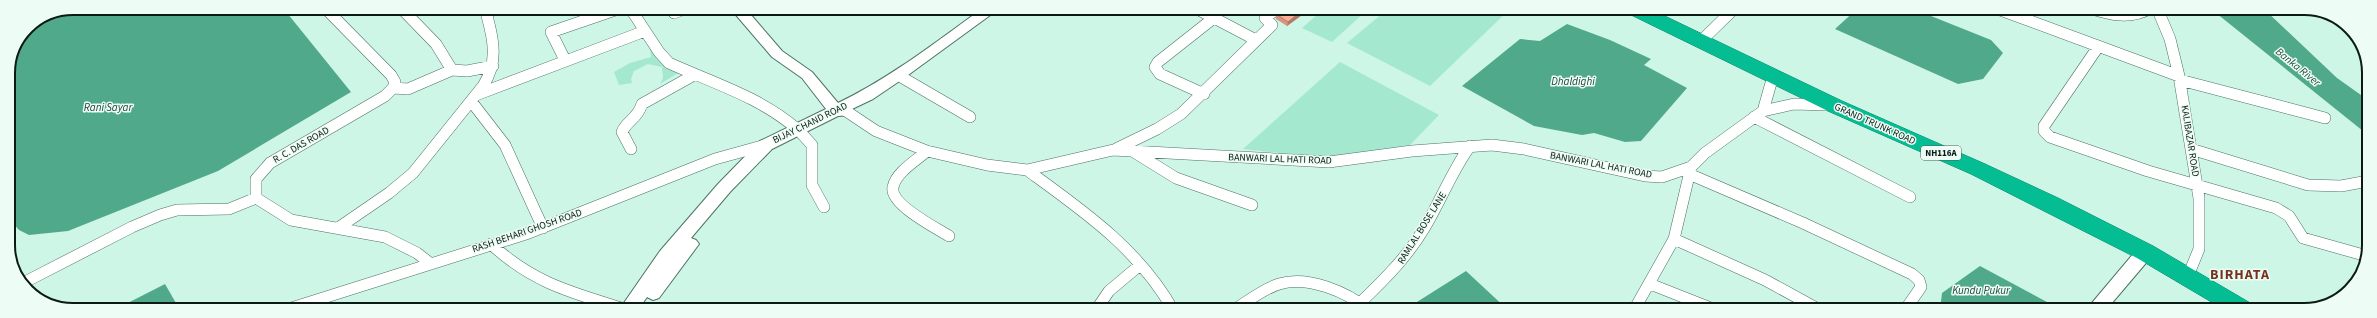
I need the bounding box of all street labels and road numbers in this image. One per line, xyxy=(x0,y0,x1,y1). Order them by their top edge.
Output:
street label: BIJAY CHAND ROAD xyxy=(770,99,850,147)
street label: GRAND TRUNK ROAD xyxy=(1832,100,1918,148)
street label: KALIBAZAR ROAD xyxy=(2177,104,2203,178)
street label: R. C. DAS ROAD xyxy=(270,123,332,167)
road number: NH116A xyxy=(1921,146,1961,160)
street label: BANWARI LAL HATI ROAD xyxy=(1549,148,1653,182)
street label: BANWARI LAL HATI ROAD xyxy=(1228,150,1332,168)
street label: RAMLAL BOSE LANE xyxy=(1394,189,1450,267)
street label: RASH BEHARI GHOSH ROAD xyxy=(470,206,584,256)

